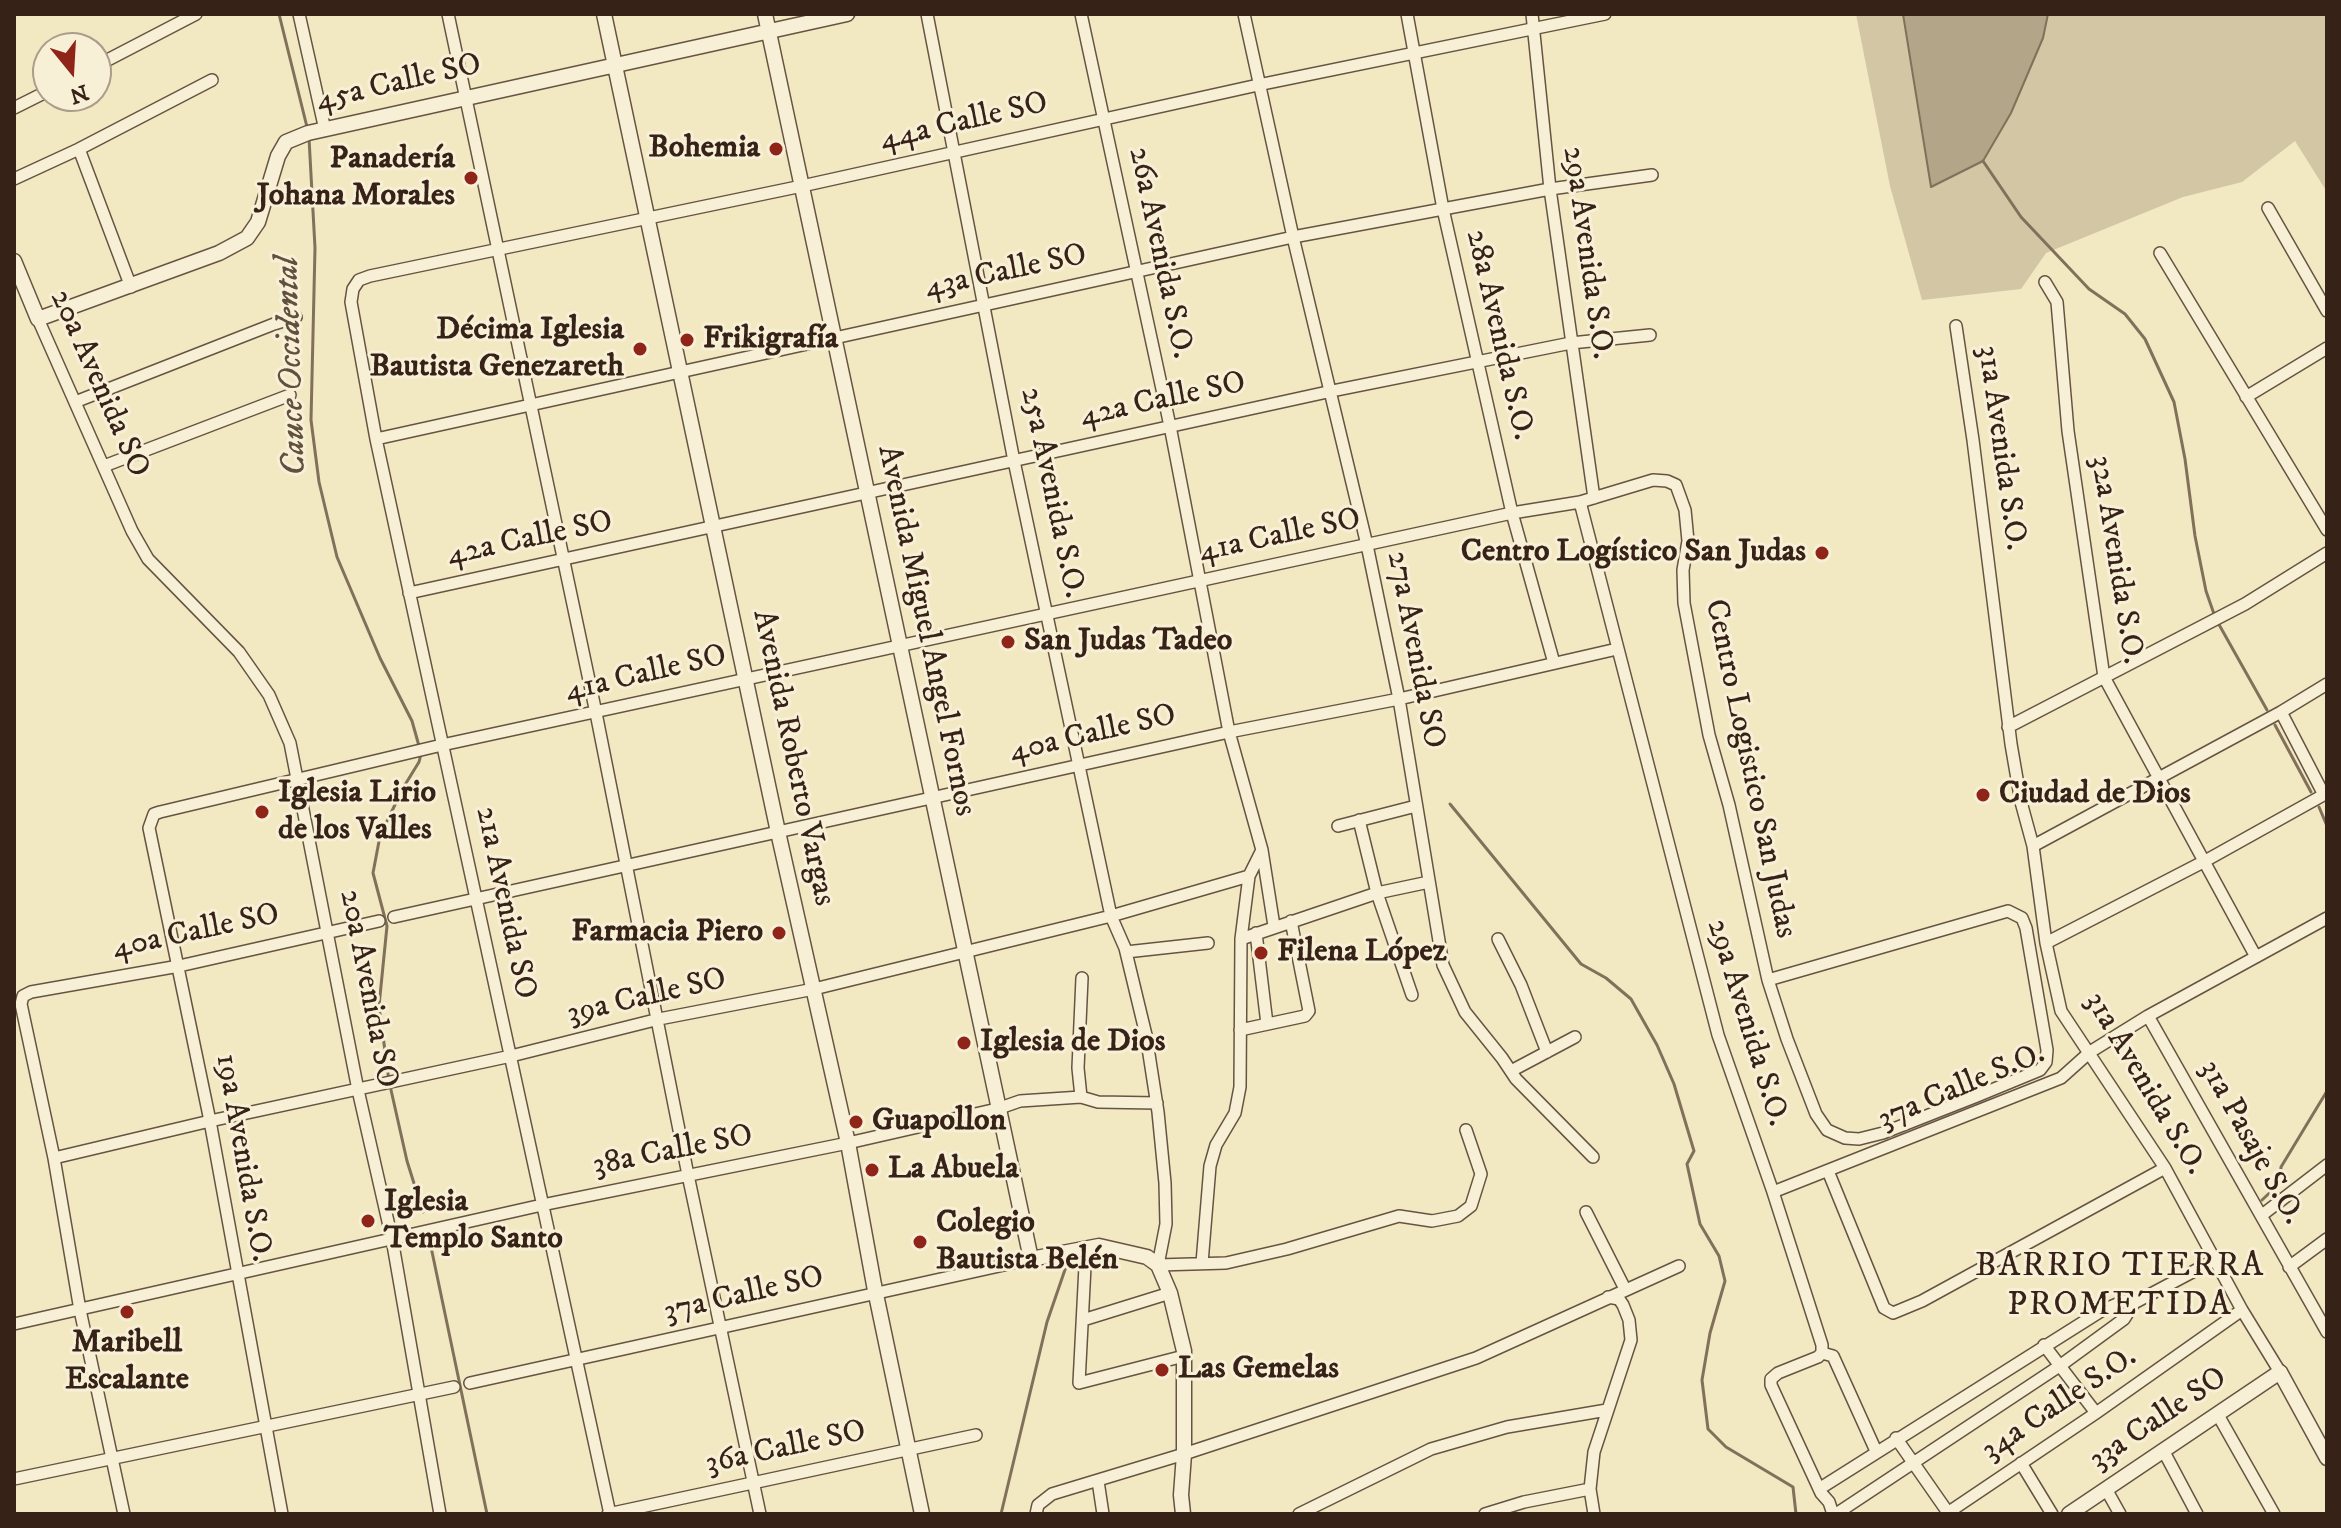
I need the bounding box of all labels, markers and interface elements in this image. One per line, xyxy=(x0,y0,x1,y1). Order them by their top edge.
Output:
north arrow xyxy=(32,32,112,112)
street label: 45a Calle SO xyxy=(313,46,485,122)
text: N xyxy=(66,78,92,109)
street label: 44a Calle SO xyxy=(876,85,1052,161)
place label: Bohemia xyxy=(649,130,760,168)
marker: Bohemia xyxy=(767,140,785,158)
place label: Panadería Johana Morales xyxy=(257,141,455,216)
street label: 26a Avenida S.O. xyxy=(1118,144,1200,362)
street label: 29a Avenida S.O. xyxy=(1552,144,1620,362)
marker: Panadería Johana Morales xyxy=(462,169,480,187)
street label: 28a Avenida S.O. xyxy=(1455,226,1541,444)
street label: 43a Calle SO xyxy=(922,237,1090,309)
water label: Cauce Occidental xyxy=(269,255,317,477)
street label: 20a Avenida SO xyxy=(40,284,156,484)
place label: Décima Iglesia Bautista Genezareth xyxy=(370,312,624,387)
place label: Frikigrafía xyxy=(703,321,838,359)
marker: Frikigrafía xyxy=(678,331,696,349)
marker: Décima Iglesia Bautista Genezareth xyxy=(631,340,649,358)
street label: 31a Avenida S.O. xyxy=(1967,343,2033,553)
street label: 42a Calle SO xyxy=(1077,365,1249,437)
street label: 25a Avenida S.O. xyxy=(1010,384,1092,602)
street label: Avenida Miguel Angel Fornos xyxy=(867,442,983,820)
street label: 32a Avenida S.O. xyxy=(2080,453,2150,667)
street label: 41a Calle SO xyxy=(1196,501,1364,573)
street label: 42a Calle SO xyxy=(444,504,616,576)
place label: Centro Logístico San Judas xyxy=(1461,534,1806,572)
marker: Centro Logístico San Judas xyxy=(1813,544,1831,562)
street label: 27a Avenida SO xyxy=(1376,548,1452,752)
street label: Centro Logistico San Judas xyxy=(1694,596,1804,942)
street label: Avenida Roberto Vargas xyxy=(742,607,842,909)
place label: San Judas Tadeo xyxy=(1024,623,1232,661)
marker: San Judas Tadeo xyxy=(999,633,1017,651)
street label: 41a Calle SO xyxy=(562,638,730,712)
street label: 40a Calle SO xyxy=(1006,697,1180,773)
place label: Iglesia Lirio de los Valles xyxy=(278,775,436,850)
place label: Ciudad de Dios xyxy=(1999,776,2191,814)
marker: Ciudad de Dios xyxy=(1974,786,1992,804)
marker: Iglesia Lirio de los Valles xyxy=(253,803,271,821)
street label: 21a Avenida SO xyxy=(465,803,543,1003)
street label: 20a Avenida SO xyxy=(329,887,405,1091)
street label: 40a Calle SO xyxy=(109,897,283,969)
place label: Farmacia Piero xyxy=(571,914,763,952)
street label: 29a Avenida S.O. xyxy=(1696,915,1796,1131)
marker: Farmacia Piero xyxy=(770,924,788,942)
place label: Filena López xyxy=(1277,934,1447,972)
marker: Filena López xyxy=(1252,944,1270,962)
street label: 39a Calle SO xyxy=(564,961,730,1035)
street label: 31a Avenida S.O. xyxy=(2074,986,2214,1182)
place label: Iglesia de Dios xyxy=(980,1024,1165,1062)
marker: Iglesia de Dios xyxy=(955,1034,973,1052)
street label: 37a Calle S.O. xyxy=(1873,1036,2051,1140)
street label: 19a Avenida S.O. xyxy=(205,1051,279,1265)
street label: 31a Pasaje S.O. xyxy=(2189,1054,2311,1232)
place label: Guapollon xyxy=(872,1103,1006,1141)
marker: Guapollon xyxy=(847,1113,865,1131)
street label: 38a Calle SO xyxy=(590,1118,756,1186)
place label: La Abuela xyxy=(888,1151,1019,1189)
marker: La Abuela xyxy=(863,1161,881,1179)
place label: Iglesia Templo Santo xyxy=(384,1184,563,1259)
place label: Colegio Bautista Belén xyxy=(936,1205,1118,1280)
marker: Iglesia Templo Santo xyxy=(359,1212,377,1230)
marker: Colegio Bautista Belén xyxy=(911,1233,929,1251)
district label: BARRIO TIERRA PROMETIDA xyxy=(1975,1248,2265,1328)
street label: 37a Calle SO xyxy=(660,1259,828,1333)
marker: Maribell Escalante xyxy=(118,1303,136,1321)
place label: Maribell Escalante xyxy=(65,1325,189,1400)
street label: 34a Calle S.O. xyxy=(1975,1339,2145,1471)
place label: Las Gemelas xyxy=(1178,1351,1339,1389)
street label: 33a Calle SO xyxy=(2083,1360,2235,1480)
marker: Las Gemelas xyxy=(1153,1361,1171,1379)
street label: 36a Calle SO xyxy=(702,1413,870,1485)

